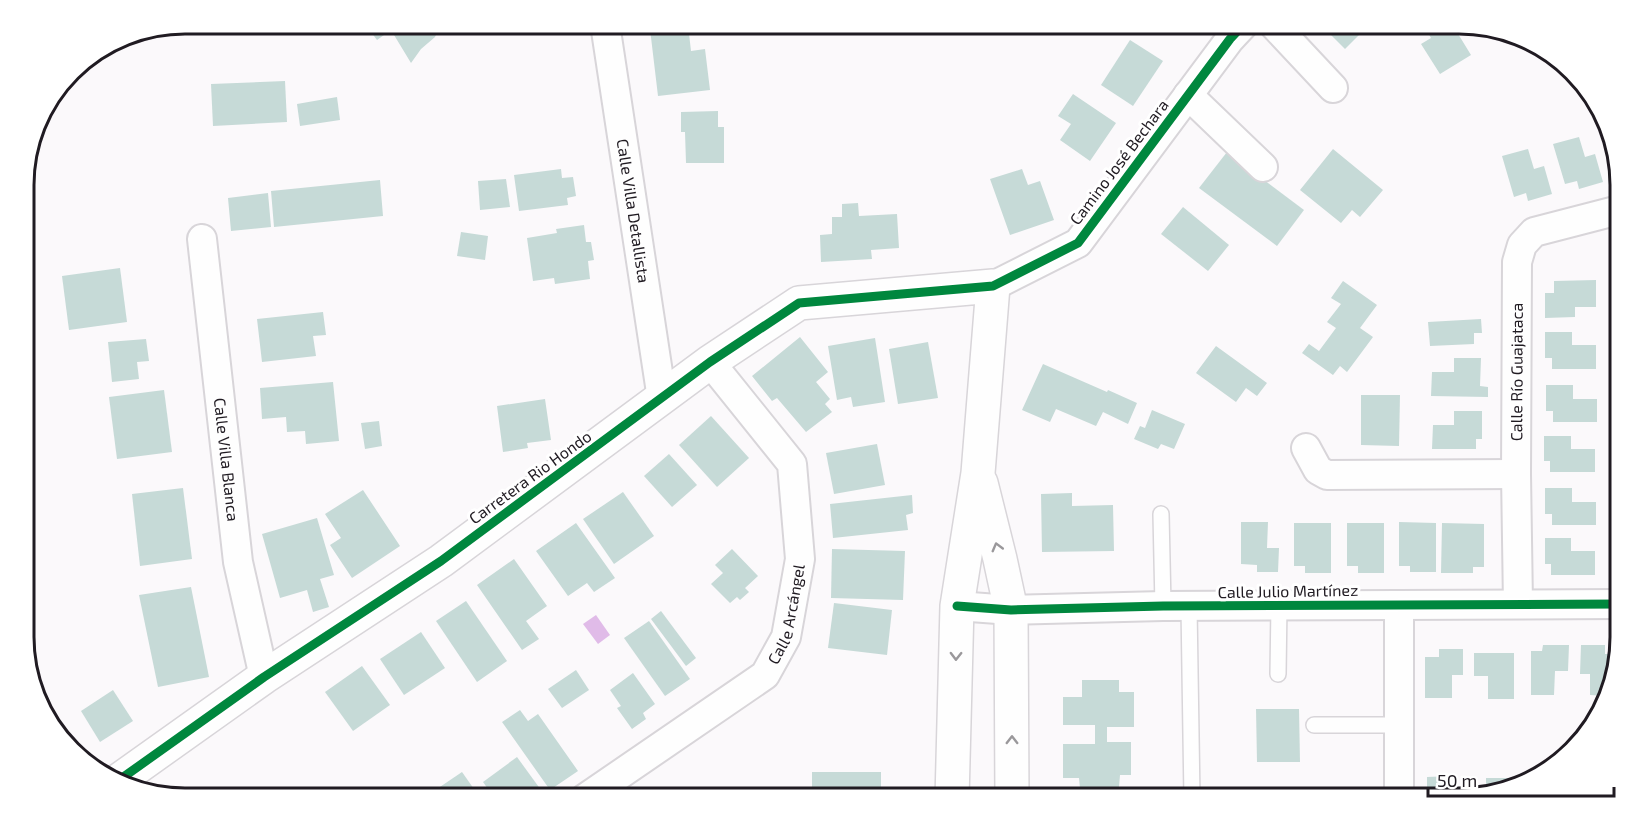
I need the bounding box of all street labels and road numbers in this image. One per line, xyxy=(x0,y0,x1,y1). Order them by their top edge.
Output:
street label: Camino José Bechara xyxy=(1065,95,1172,228)
street label: Calle Villa Detallista xyxy=(614,137,654,284)
street label: Calle Río Guajataca xyxy=(1506,303,1527,441)
street label: Calle Villa Blanca xyxy=(211,397,243,522)
street label: Carretera Rio Hondo xyxy=(465,426,595,527)
street label: Calle Arcángel xyxy=(763,562,808,667)
street label: Calle Julio Martínez xyxy=(1218,580,1358,601)

